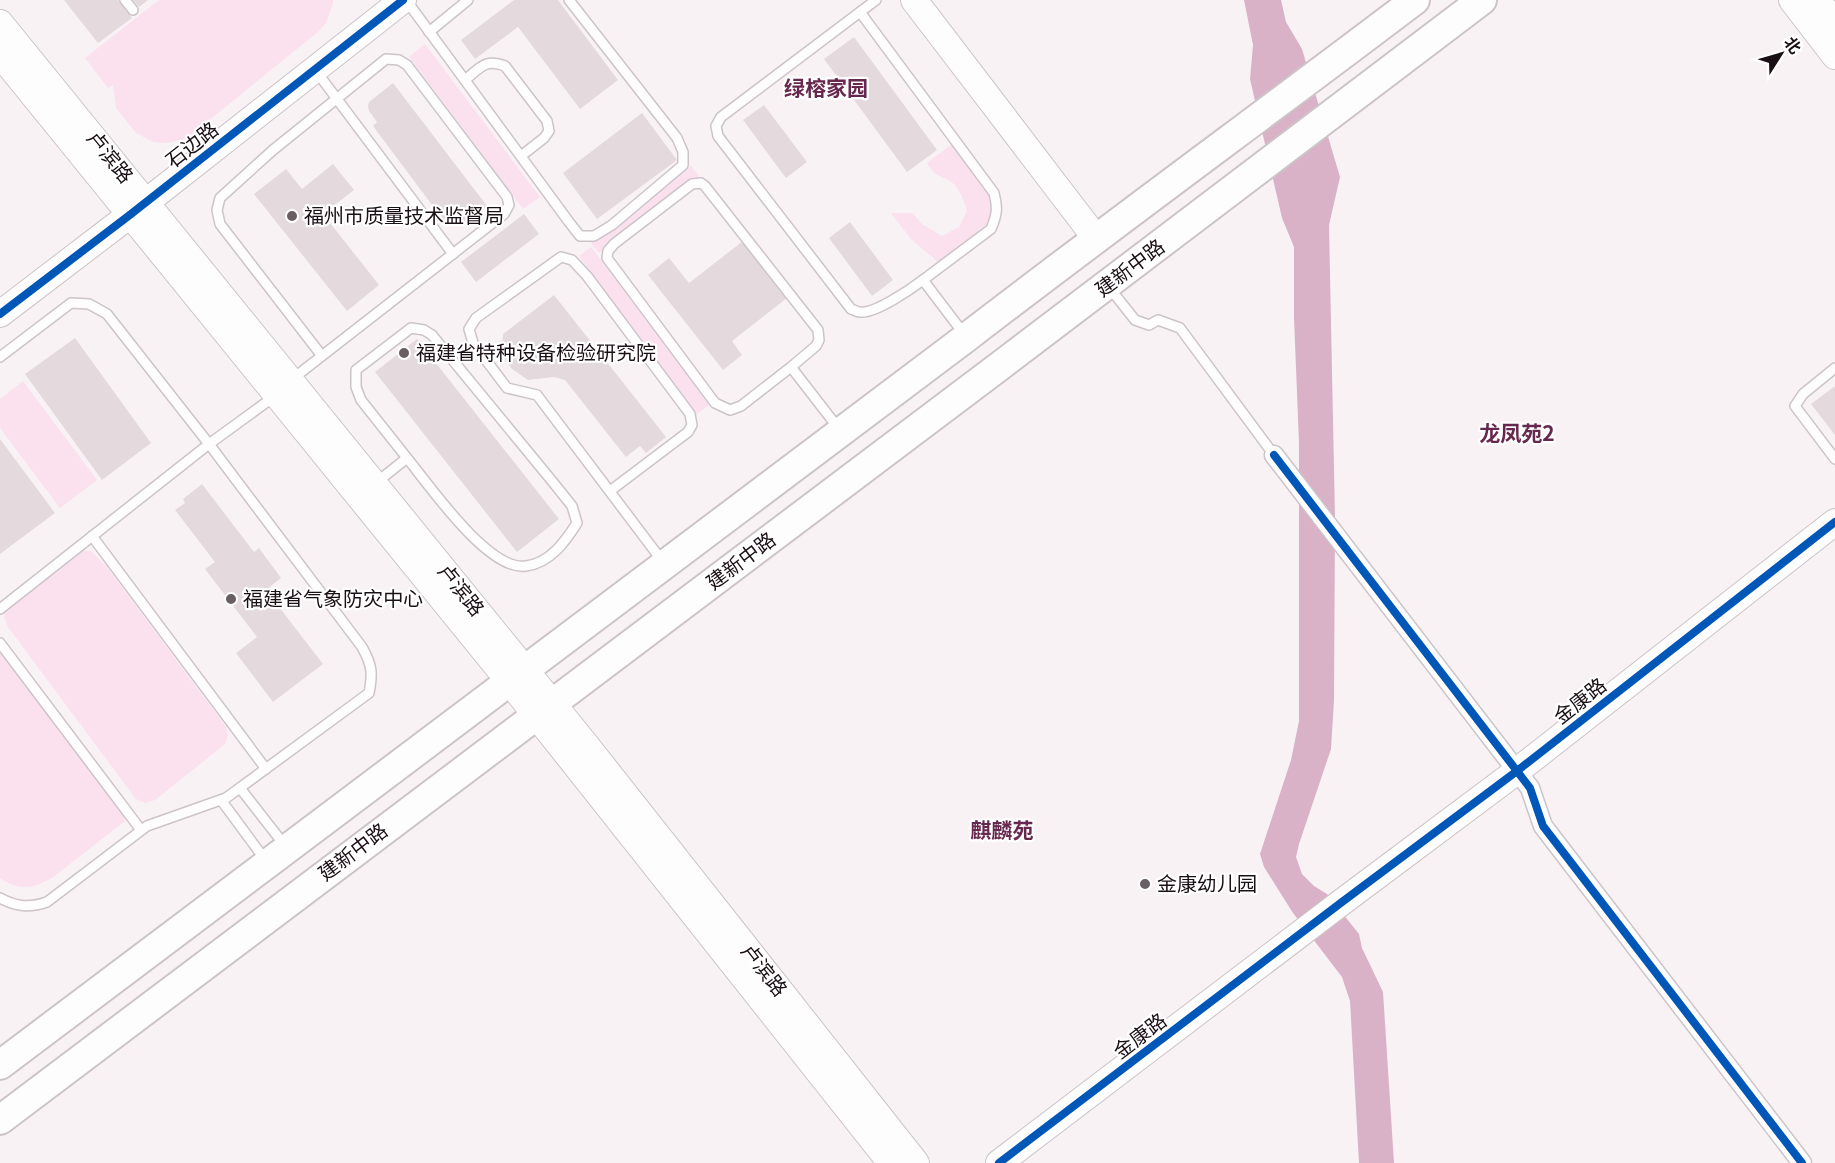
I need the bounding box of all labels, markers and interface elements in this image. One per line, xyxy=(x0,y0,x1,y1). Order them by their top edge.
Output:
north arrow xyxy=(1751,24,1811,84)
text: 北 xyxy=(1779,31,1808,58)
district label: 绿榕家园 xyxy=(784,72,868,102)
street label: 石边路 xyxy=(159,114,224,174)
street label: 卢滨路 xyxy=(81,124,141,188)
place label: 福州市质量技术监督局 xyxy=(304,200,504,229)
marker: 福州市质量技术监督局 xyxy=(285,209,299,223)
street label: 建新中路 xyxy=(1088,231,1170,302)
place label: 福建省特种设备检验研究院 xyxy=(416,337,656,366)
marker: 福建省特种设备检验研究院 xyxy=(397,346,411,360)
district label: 龙凤苑2 xyxy=(1479,417,1555,447)
street label: 建新中路 xyxy=(699,524,781,595)
street label: 卢滨路 xyxy=(432,557,492,621)
place label: 福建省气象防灾中心 xyxy=(243,583,423,612)
marker: 福建省气象防灾中心 xyxy=(224,592,238,606)
street label: 金康路 xyxy=(1547,670,1612,730)
district label: 麒麟苑 xyxy=(971,814,1034,844)
street label: 建新中路 xyxy=(311,815,393,886)
place label: 金康幼儿园 xyxy=(1157,868,1257,897)
marker: 金康幼儿园 xyxy=(1138,877,1152,891)
street label: 卢滨路 xyxy=(735,937,795,1002)
street label: 金康路 xyxy=(1106,1005,1172,1064)

